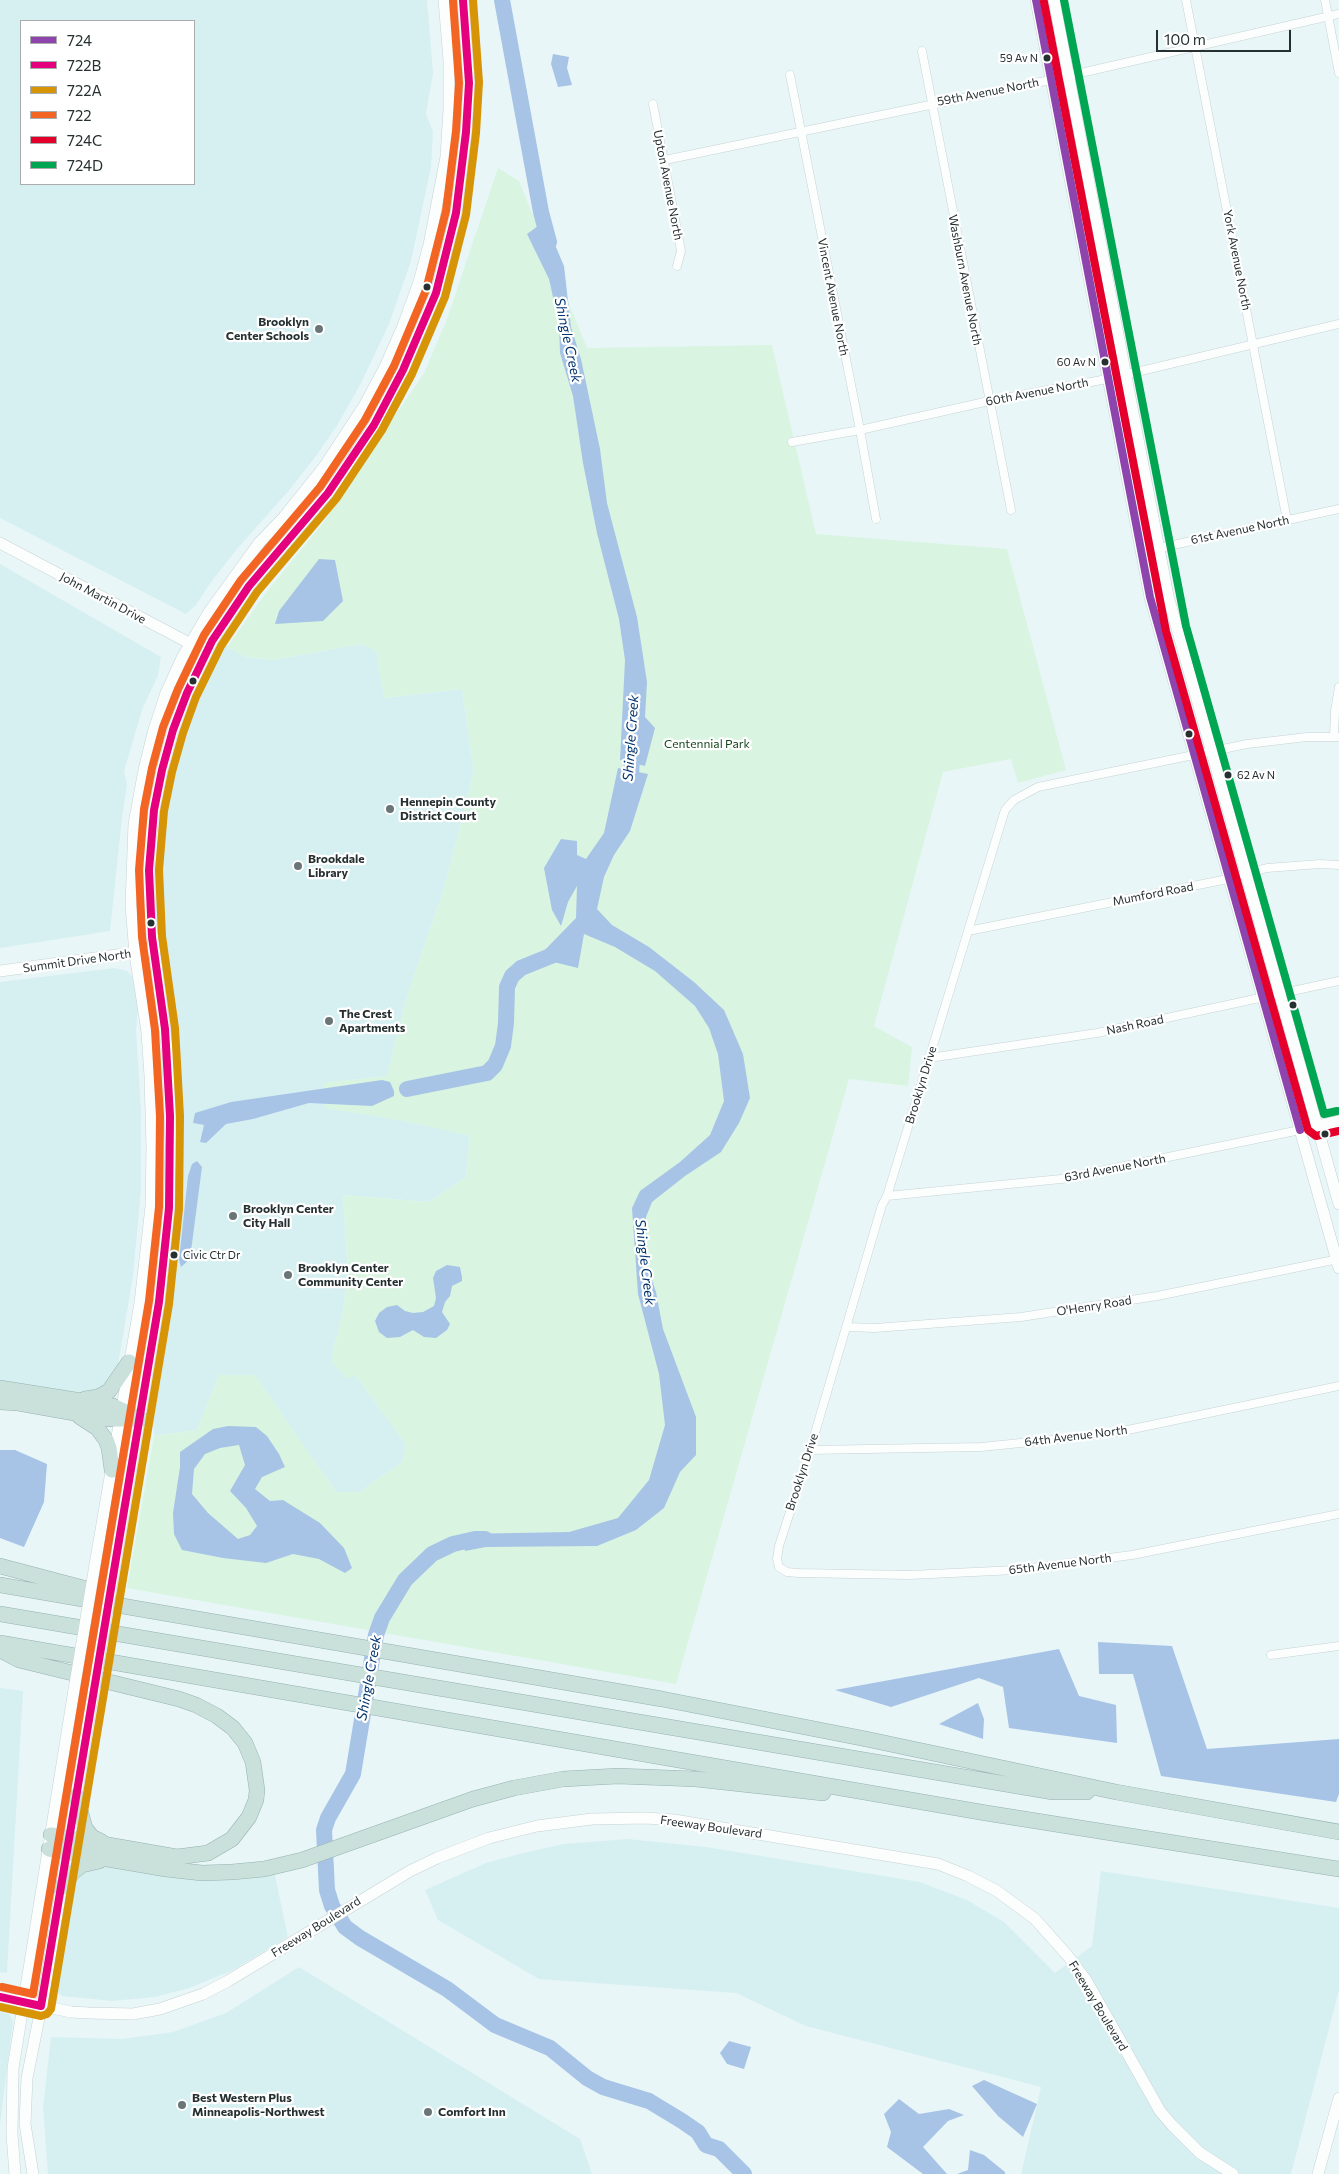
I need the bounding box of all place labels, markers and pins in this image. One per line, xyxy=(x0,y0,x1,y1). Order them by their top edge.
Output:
place label: 59 Av N xyxy=(1000,51,1038,65)
marker: 59 Av N xyxy=(1042,53,1052,63)
unlabelled marker xyxy=(422,282,432,292)
place label: Brooklyn Center Schools xyxy=(226,315,309,343)
marker: Brooklyn Center Schools xyxy=(313,323,325,335)
place label: 60 Av N xyxy=(1057,355,1096,369)
marker: 60 Av N xyxy=(1100,357,1110,367)
unlabelled marker xyxy=(188,676,198,686)
unlabelled marker xyxy=(1184,729,1194,739)
place label: 62 Av N xyxy=(1237,768,1275,782)
marker: 62 Av N xyxy=(1223,770,1233,780)
place label: Hennepin County District Court xyxy=(400,795,496,823)
marker: Hennepin County District Court xyxy=(384,803,396,815)
place label: Brookdale Library xyxy=(308,852,365,880)
marker: Brookdale Library xyxy=(292,860,304,872)
unlabelled marker xyxy=(146,918,156,928)
unlabelled marker xyxy=(1288,1000,1298,1010)
place label: The Crest Apartments xyxy=(339,1007,405,1035)
marker: The Crest Apartments xyxy=(323,1015,335,1027)
unlabelled marker xyxy=(1320,1129,1330,1139)
place label: Brooklyn Center City Hall xyxy=(243,1202,334,1230)
marker: Brooklyn Center City Hall xyxy=(227,1210,239,1222)
place label: Civic Ctr Dr xyxy=(183,1248,240,1262)
marker: Civic Ctr Dr xyxy=(169,1250,179,1260)
place label: Brooklyn Center Community Center xyxy=(298,1261,403,1289)
marker: Brooklyn Center Community Center xyxy=(282,1269,294,1281)
place label: Best Western Plus Minneapolis-Northwest xyxy=(192,2091,325,2119)
marker: Best Western Plus Minneapolis-Northwest xyxy=(176,2099,188,2111)
place label: Comfort Inn xyxy=(438,2105,506,2119)
marker: Comfort Inn xyxy=(422,2106,434,2118)

